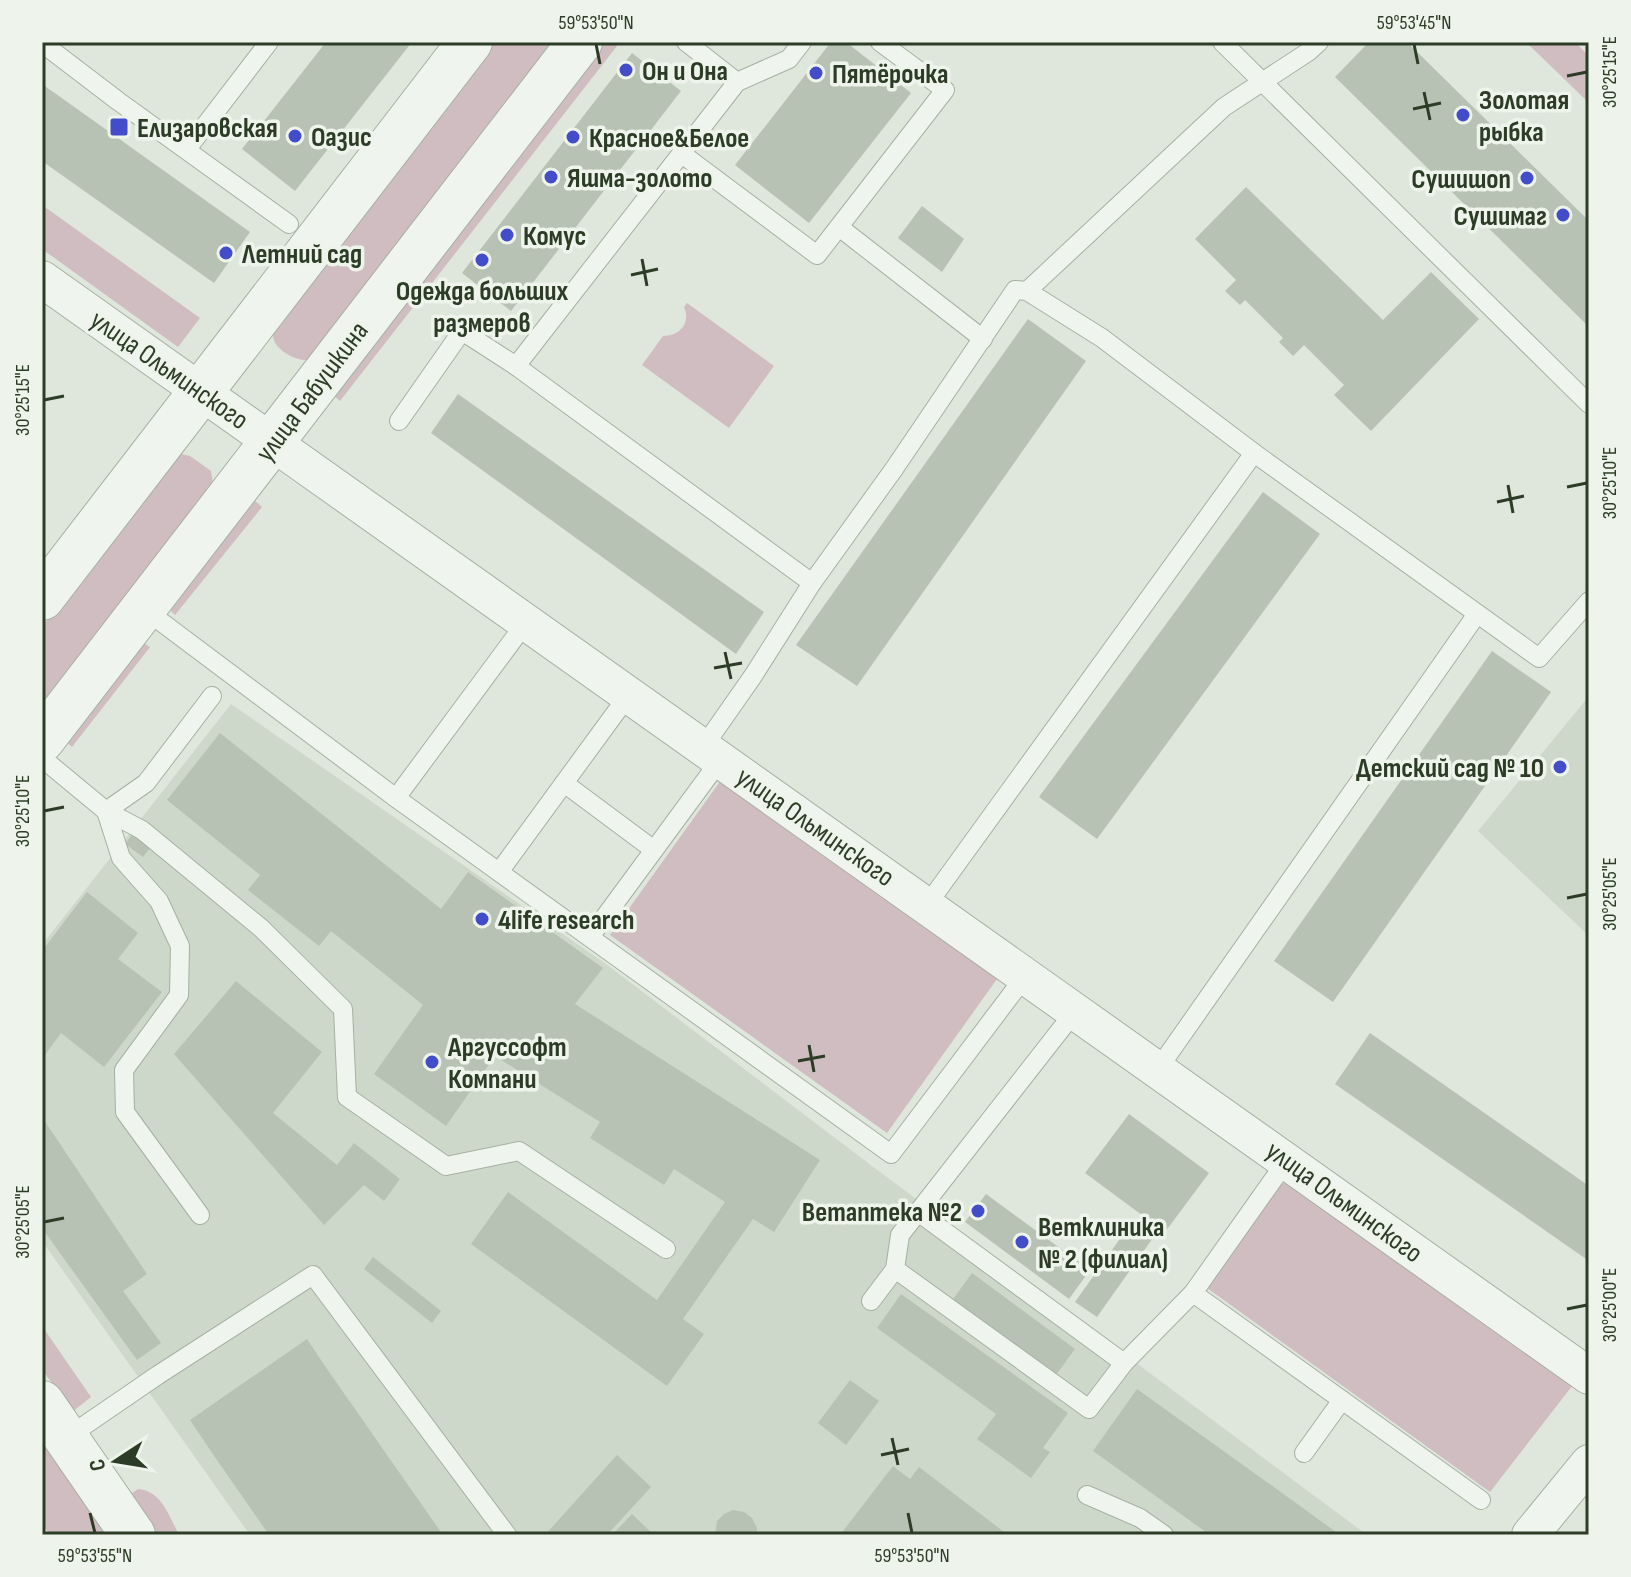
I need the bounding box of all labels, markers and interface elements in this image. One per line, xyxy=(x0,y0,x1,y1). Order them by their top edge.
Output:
text: 59°53'50"N xyxy=(558,11,634,35)
text: 59°53'45"N xyxy=(1377,11,1451,35)
text: 30°25'15"E xyxy=(1598,36,1622,108)
place label: Он и Она xyxy=(642,55,728,88)
place label: Пятёрочка xyxy=(832,58,948,91)
marker: Он и Она xyxy=(617,61,635,79)
marker: Пятёрочка xyxy=(807,64,825,82)
place label: Золотая рыбка xyxy=(1479,84,1569,149)
marker: Золотая рыбка xyxy=(1454,106,1472,124)
place label: Елизаровская xyxy=(137,112,278,145)
marker: Елизаровская xyxy=(108,116,130,138)
place label: Оазис xyxy=(311,121,372,154)
place label: Красное&Белое xyxy=(589,122,749,155)
marker: Оазис xyxy=(286,127,304,145)
marker: Красное&Белое xyxy=(564,128,582,146)
place label: Яшма-золото xyxy=(567,162,713,195)
place label: Сушишоп xyxy=(1411,163,1511,196)
marker: Яшма-золото xyxy=(542,168,560,186)
marker: Сушишоп xyxy=(1518,169,1536,187)
place label: Сушимаг xyxy=(1454,200,1547,233)
marker: Сушимаг xyxy=(1554,206,1572,224)
place label: Комус xyxy=(523,220,586,253)
marker: Комус xyxy=(498,226,516,244)
place label: Летний сад xyxy=(241,238,362,271)
marker: Летний сад xyxy=(217,244,235,262)
marker: Одежда больших размеров xyxy=(473,251,491,269)
place label: Одежда больших размеров xyxy=(396,275,569,340)
street label: улица Ольминского xyxy=(84,303,255,437)
street label: улица Бабушкина xyxy=(249,315,376,468)
text: 30°25'15"E xyxy=(11,364,35,436)
text: 30°25'10"E xyxy=(1598,447,1622,519)
place label: Детский сад № 10 xyxy=(1356,752,1544,785)
marker: Детский сад № 10 xyxy=(1551,758,1569,776)
street label: улица Ольминского xyxy=(730,760,901,894)
text: 30°25'10"E xyxy=(11,775,35,847)
text: 30°25'05"E xyxy=(1598,857,1622,931)
place label: 4life research xyxy=(498,904,634,937)
marker: 4life research xyxy=(473,910,491,928)
place label: Аргуссофт Компани xyxy=(447,1031,567,1096)
marker: Аргуссофт Компани xyxy=(423,1053,441,1071)
street label: улица Ольминского xyxy=(1259,1134,1429,1270)
text: 30°25'05"E xyxy=(11,1185,35,1259)
place label: Ветаптека №2 xyxy=(802,1196,962,1229)
marker: Ветаптека №2 xyxy=(969,1202,987,1220)
place label: Ветклиника № 2 (филиал) xyxy=(1038,1211,1168,1276)
marker: Ветклиника № 2 (филиал) xyxy=(1013,1233,1031,1251)
text: 30°25'00"E xyxy=(1598,1268,1622,1342)
north arrow xyxy=(76,1421,156,1501)
text: С xyxy=(84,1457,112,1473)
text: 59°53'55"N xyxy=(58,1544,132,1568)
text: 59°53'50"N xyxy=(874,1544,950,1568)

